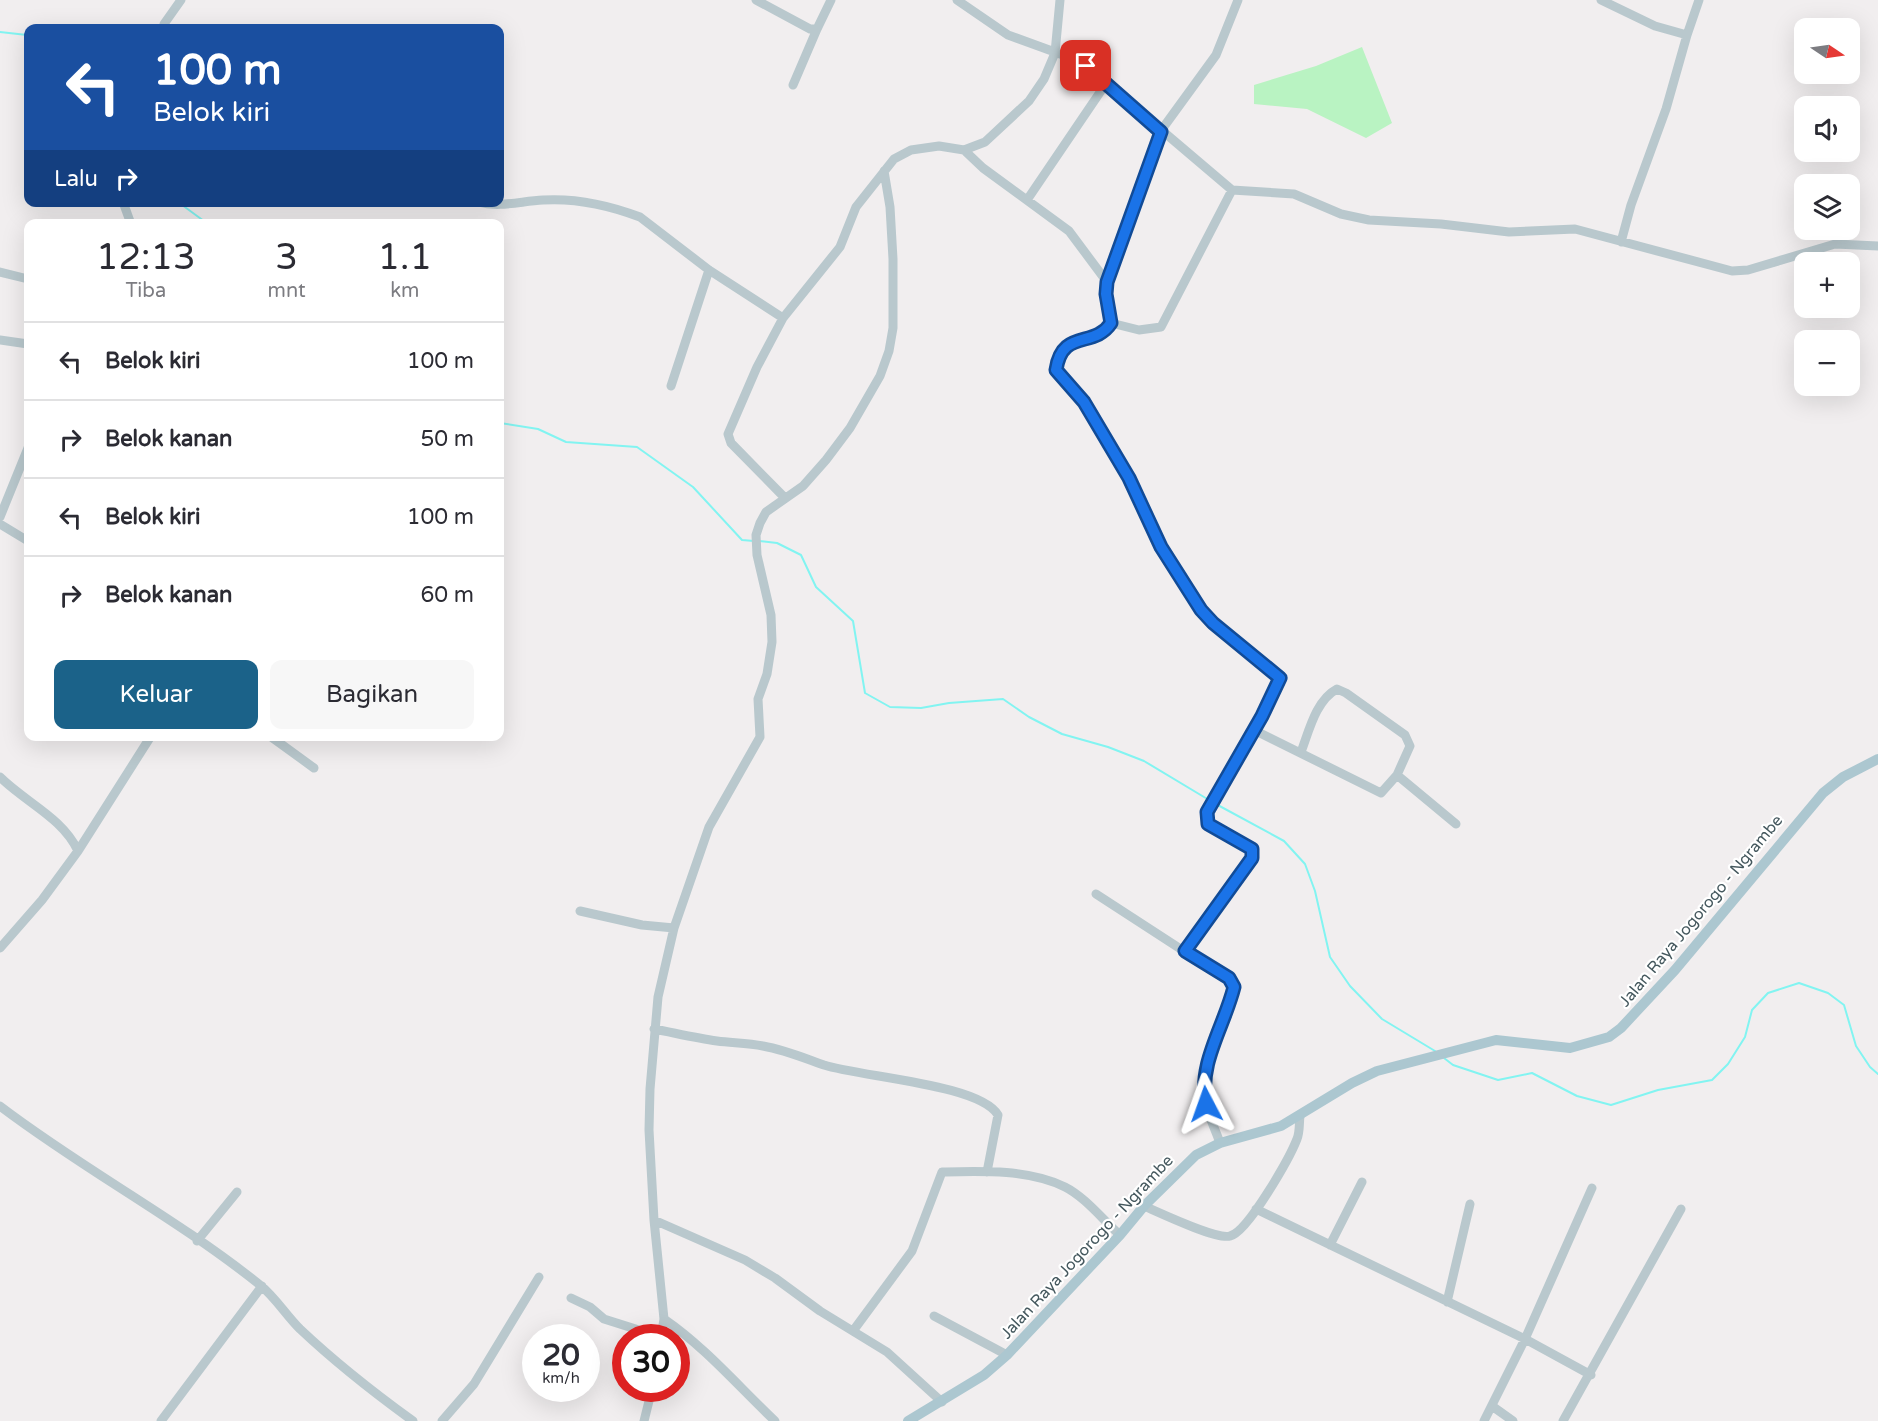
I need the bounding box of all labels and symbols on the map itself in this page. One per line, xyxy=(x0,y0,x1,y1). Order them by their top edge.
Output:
north arrow xyxy=(1794,18,1860,84)
pin xyxy=(1060,40,1111,91)
street label: Jalan Raya Jogorogo - Ngrambe xyxy=(1615,811,1787,1011)
position arrow xyxy=(1174,1072,1238,1136)
street label: Jalan Raya Jogorogo - Ngrambe xyxy=(996,1151,1178,1343)
speed limit sign: 30 xyxy=(612,1324,690,1402)

